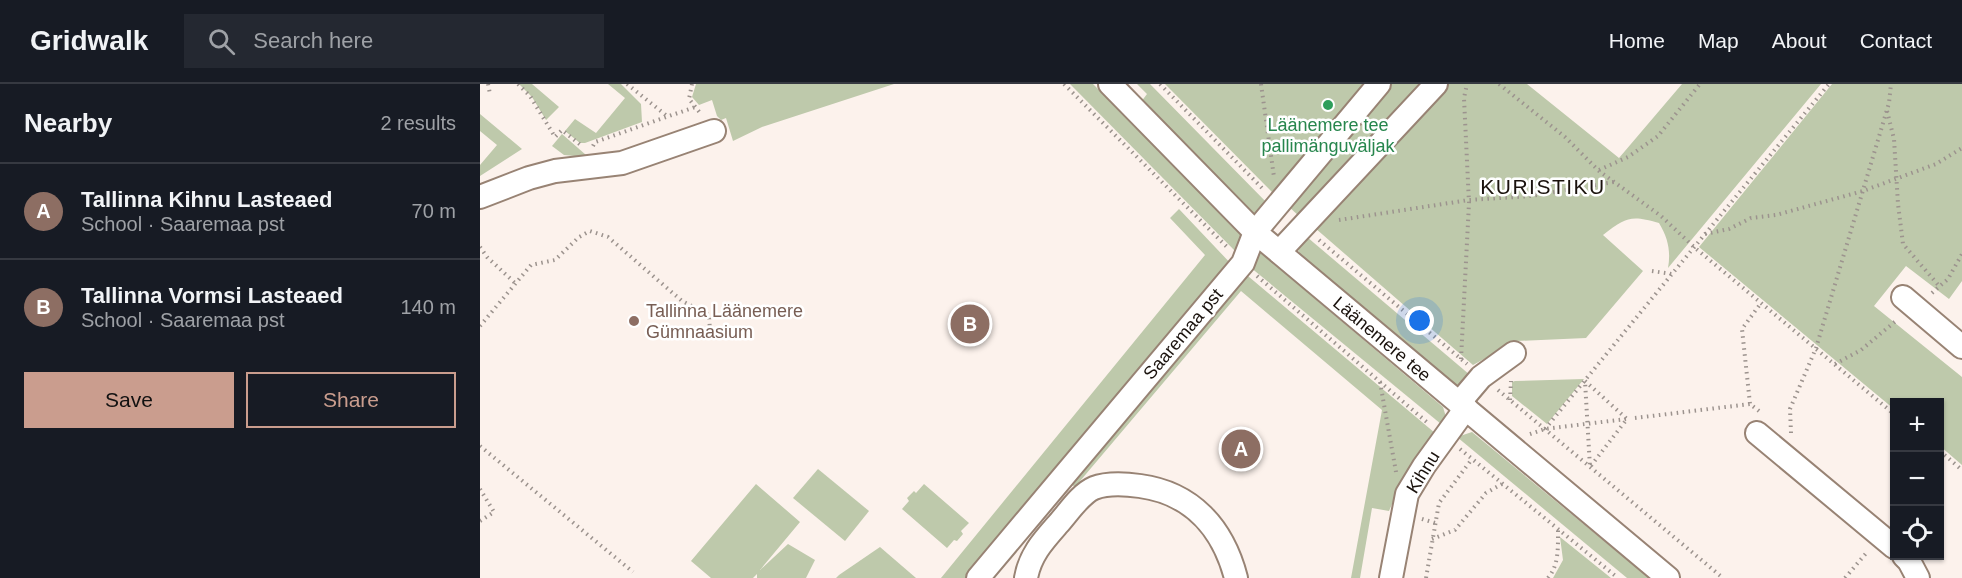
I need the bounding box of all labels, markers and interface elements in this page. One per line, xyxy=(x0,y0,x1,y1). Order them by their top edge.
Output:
search box xyxy=(184,14,604,68)
text: Gridwalk xyxy=(30,25,148,56)
icon: search xyxy=(205,25,238,58)
text: Search here xyxy=(253,28,373,53)
text: Home xyxy=(1609,29,1665,52)
text: Map xyxy=(1698,29,1739,52)
text: About xyxy=(1772,29,1827,52)
text: Contact xyxy=(1860,29,1932,52)
marker: Läänemere tee pallimänguväljak xyxy=(1321,98,1335,112)
text: Nearby xyxy=(24,108,112,138)
text: 2 results xyxy=(380,112,456,134)
place label: Läänemere tee pallimänguväljak xyxy=(1261,115,1396,156)
district label: KURISTIKU xyxy=(1480,175,1606,198)
text: Tallinna Kihnu Lasteaed xyxy=(81,187,332,212)
text: A xyxy=(36,200,51,222)
text: 70 m xyxy=(412,200,456,222)
text: School · Saaremaa pst xyxy=(81,213,284,235)
text: Tallinna Vormsi Lasteaed xyxy=(81,283,343,308)
street label: Saaremaa pst xyxy=(1139,285,1227,383)
street label: Läänemere tee xyxy=(1329,292,1435,386)
text: B xyxy=(36,296,51,318)
text: 140 m xyxy=(400,296,456,318)
place label: Tallinna Läänemere Gümnaasium xyxy=(646,301,803,342)
pin: B xyxy=(950,302,990,346)
your location xyxy=(1405,306,1434,335)
text: School · Saaremaa pst xyxy=(81,309,284,331)
marker: Tallinna Läänemere Gümnaasium xyxy=(627,314,641,328)
button: Save xyxy=(24,372,234,428)
button: Share xyxy=(246,372,456,428)
map controls xyxy=(1890,398,1944,560)
button: + xyxy=(1890,398,1944,452)
pin: A xyxy=(1222,426,1260,472)
street label: Kihnu xyxy=(1402,447,1444,497)
button: − xyxy=(1890,452,1944,506)
button: locate xyxy=(1890,506,1944,560)

